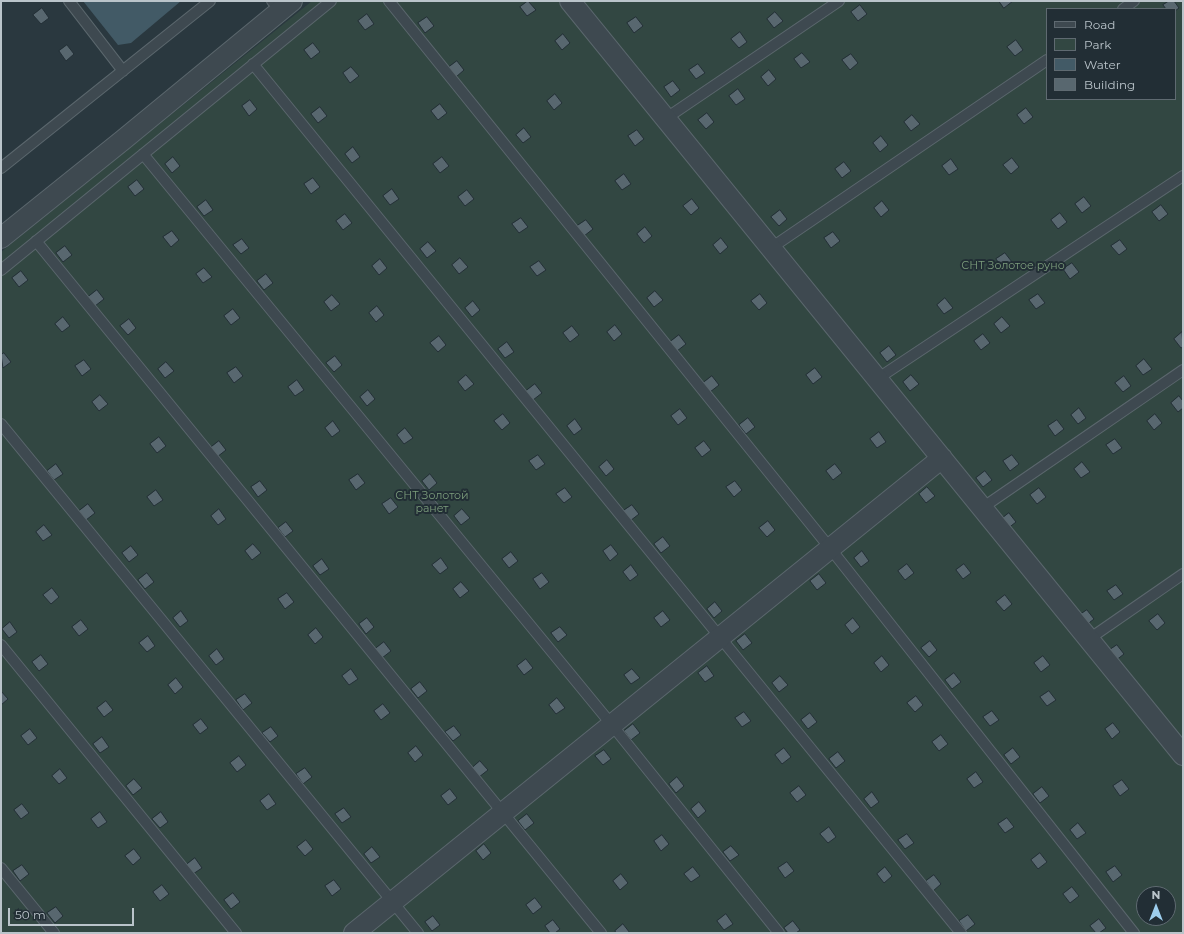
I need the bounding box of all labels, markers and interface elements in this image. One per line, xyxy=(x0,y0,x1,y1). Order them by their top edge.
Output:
legend xyxy=(1046,8,1176,100)
text: Road xyxy=(1084,17,1115,32)
text: Park xyxy=(1084,37,1111,52)
text: Water xyxy=(1084,57,1120,72)
text: Building xyxy=(1084,77,1135,92)
park label: СНТ Золотое руно xyxy=(961,259,1065,273)
park label: СНТ Золотой ранет xyxy=(395,489,469,515)
north arrow xyxy=(1136,886,1176,926)
text: N xyxy=(1152,888,1160,902)
scale bar xyxy=(10,900,136,926)
text: 50 m xyxy=(15,907,46,922)

